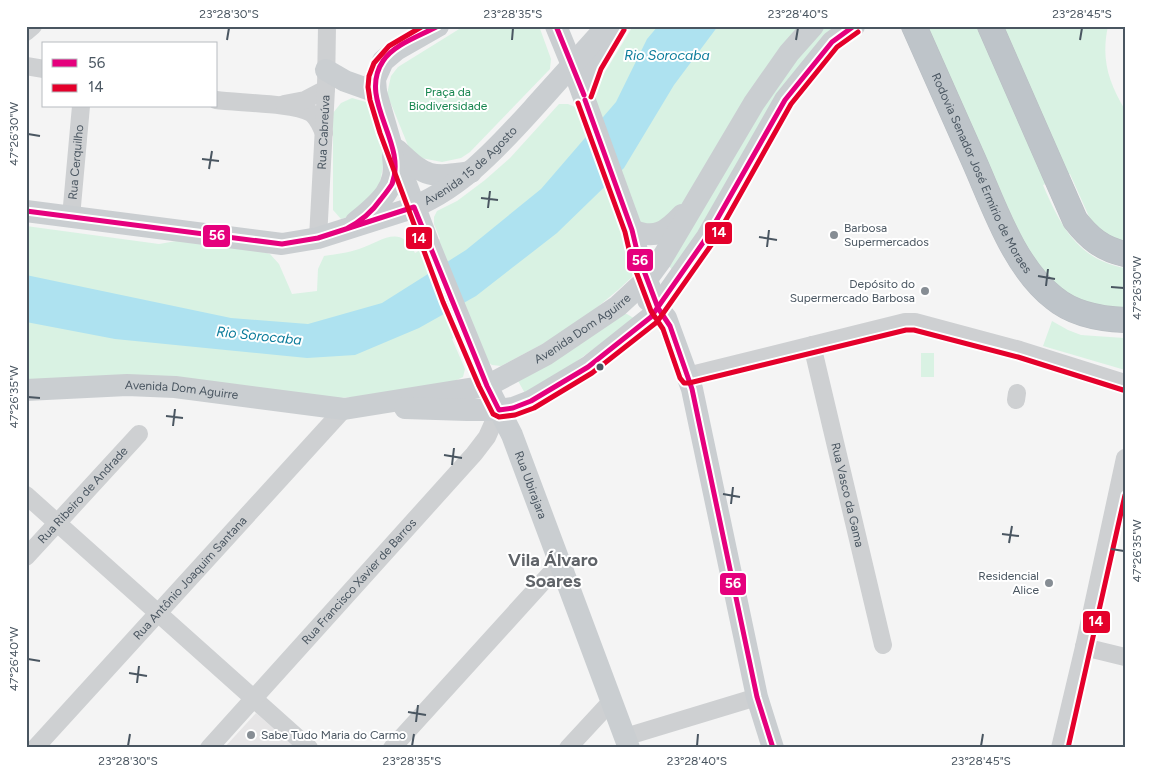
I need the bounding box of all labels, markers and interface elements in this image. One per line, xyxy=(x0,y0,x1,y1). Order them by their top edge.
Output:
text: 23°28'30"S xyxy=(199,7,259,21)
text: 23°28'35"S xyxy=(484,7,542,21)
text: 23°28'40"S xyxy=(768,7,828,21)
text: 23°28'45"S xyxy=(1052,7,1112,21)
legend xyxy=(42,42,218,108)
water label: Rio Sorocaba xyxy=(624,47,710,64)
text: 56 xyxy=(88,54,106,72)
street label: Rodovia Senador José Ermírio de Moraes xyxy=(929,71,1035,276)
text: 14 xyxy=(88,78,104,96)
park label: Praça da Biodiversidade xyxy=(409,85,488,113)
street label: Rua Cabreúva xyxy=(315,94,333,170)
text: 47°26'30"W xyxy=(7,102,21,166)
street label: Avenida 15 de Agosto xyxy=(422,123,520,208)
street label: Rua Cerquilho xyxy=(66,124,86,200)
line badge: 14 xyxy=(704,221,733,245)
place label: Barbosa Supermercados xyxy=(844,221,929,249)
line badge: 56 xyxy=(202,224,231,248)
text: 14 xyxy=(712,224,727,241)
line badge: 14 xyxy=(405,226,433,250)
text: 56 xyxy=(209,227,225,244)
marker: Barbosa Supermercados xyxy=(828,229,840,241)
text: 14 xyxy=(412,230,427,247)
line badge: 56 xyxy=(626,248,654,272)
text: 56 xyxy=(632,252,648,269)
text: 47°26'30"W xyxy=(1130,256,1144,320)
place label: Depósito do Supermercado Barbosa xyxy=(790,277,915,305)
marker: Depósito do Supermercado Barbosa xyxy=(919,285,931,297)
street label: Avenida Dom Aguirre xyxy=(532,290,634,366)
water label: Rio Sorocaba xyxy=(216,323,302,349)
unlabelled marker xyxy=(595,362,605,372)
text: 47°26'35"W xyxy=(7,365,21,429)
street label: Avenida Dom Aguirre xyxy=(125,378,240,402)
street label: Rua Vasco da Gama xyxy=(828,441,867,549)
street label: Rua Ribeiro de Andrade xyxy=(35,444,131,546)
street label: Rua Ubirajara xyxy=(512,449,550,521)
street label: Rua Antônio Joaquim Santana xyxy=(130,514,250,642)
street label: Rua Francisco Xavier de Barros xyxy=(299,516,419,647)
text: 47°26'35"W xyxy=(1130,519,1144,583)
district label: Vila Álvaro Soares xyxy=(508,549,598,592)
place label: Residencial Alice xyxy=(978,569,1039,597)
line badge: 56 xyxy=(719,572,747,596)
text: 56 xyxy=(725,575,741,592)
marker: Residencial Alice xyxy=(1043,577,1055,589)
line badge: 14 xyxy=(1082,610,1111,634)
text: 14 xyxy=(1089,613,1104,630)
text: 47°26'40"W xyxy=(7,626,21,691)
place label: Sabe Tudo Maria do Carmo xyxy=(261,728,406,742)
marker: Sabe Tudo Maria do Carmo xyxy=(245,729,257,741)
text: 23°28'30"S xyxy=(98,754,158,768)
text: 23°28'35"S xyxy=(383,754,441,768)
text: 23°28'40"S xyxy=(667,754,727,768)
text: 23°28'45"S xyxy=(951,754,1011,768)

